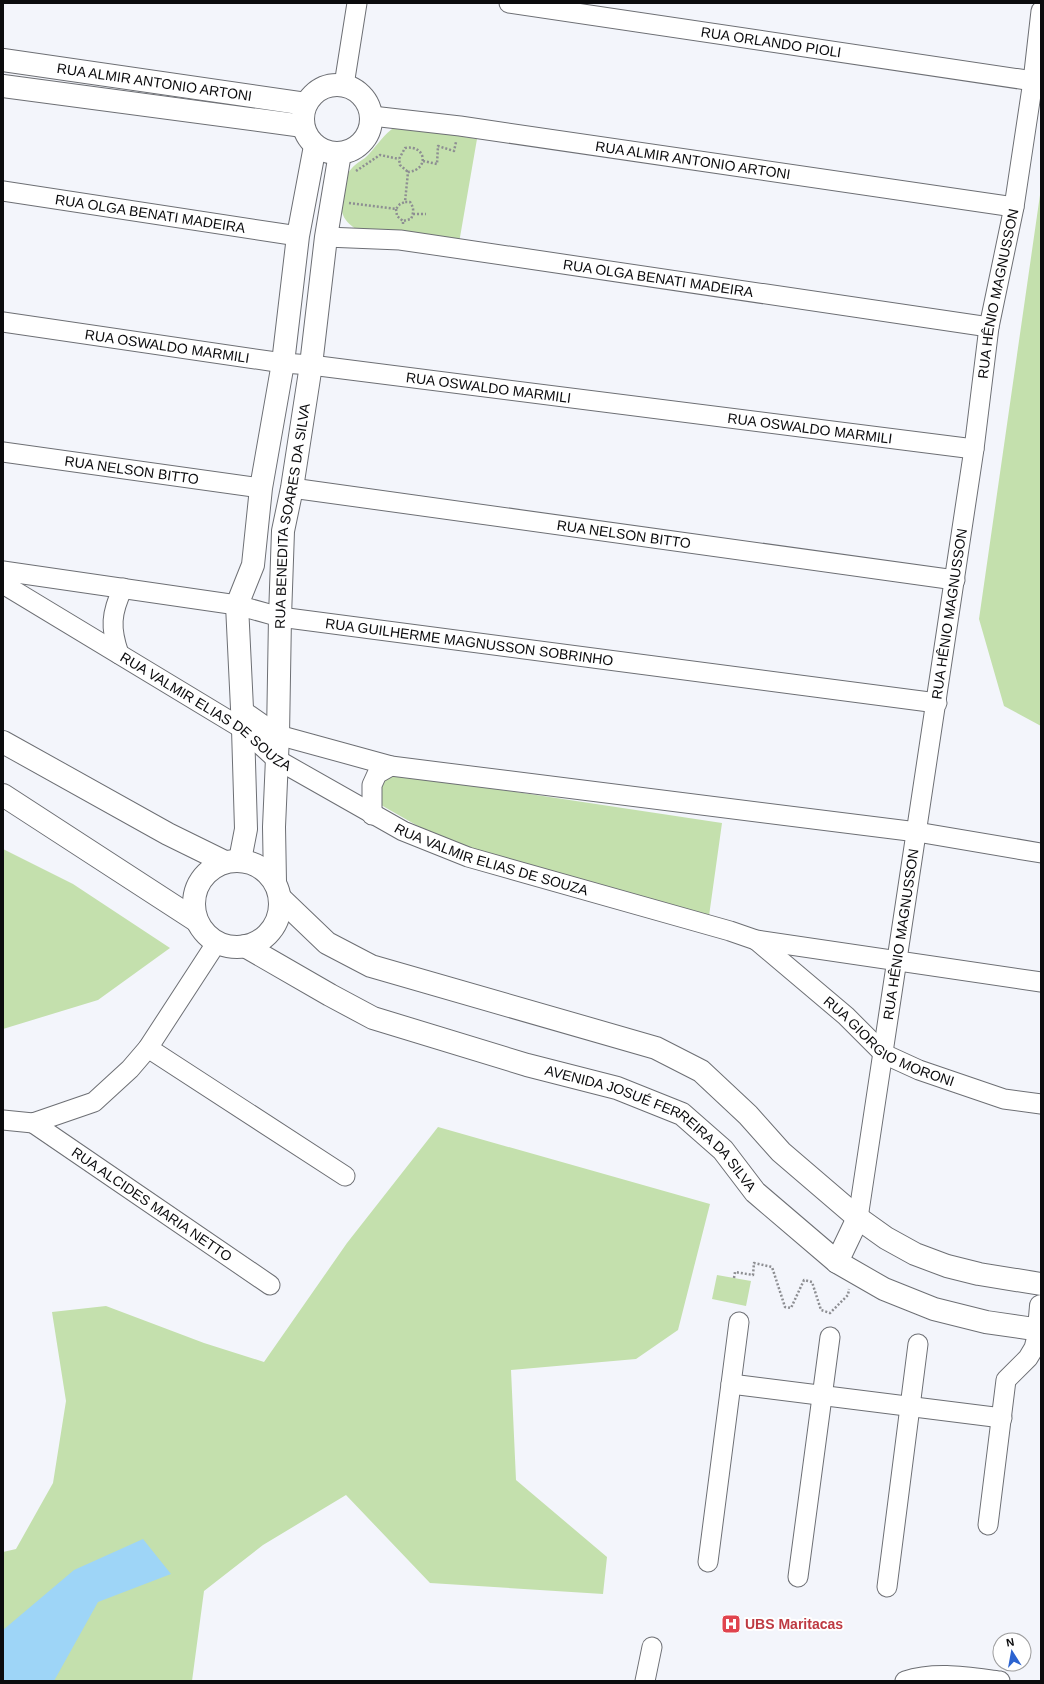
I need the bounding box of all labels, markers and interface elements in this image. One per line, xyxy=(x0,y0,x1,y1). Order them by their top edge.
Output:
street label: RUA ORLANDO PIOLI xyxy=(700,24,842,60)
street label: RUA ALMIR ANTONIO ARTONI xyxy=(56,60,253,104)
street label: RUA ALMIR ANTONIO ARTONI xyxy=(594,138,792,182)
street label: RUA OLGA BENATI MADEIRA xyxy=(54,191,247,236)
street label: RUA HÊNIO MAGNUSSON xyxy=(975,207,1021,380)
street label: RUA OLGA BENATI MADEIRA xyxy=(562,256,755,300)
street label: RUA OSWALDO MARMILI xyxy=(84,326,251,366)
street label: RUA OSWALDO MARMILI xyxy=(405,369,572,406)
street label: RUA BENEDITA SOARES DA SILVA xyxy=(272,402,313,629)
street label: RUA OSWALDO MARMILI xyxy=(727,410,893,447)
street label: RUA NELSON BITTO xyxy=(64,453,200,487)
street label: RUA NELSON BITTO xyxy=(556,517,692,551)
street label: RUA HÊNIO MAGNUSSON xyxy=(928,527,970,700)
street label: RUA GUILHERME MAGNUSSON SOBRINHO xyxy=(324,615,614,669)
street label: RUA VALMIR ELIAS DE SOUZA xyxy=(117,649,295,774)
street label: RUA VALMIR ELIAS DE SOUZA xyxy=(392,820,591,899)
street label: RUA HÊNIO MAGNUSSON xyxy=(880,848,922,1021)
street label: RUA GIORGIO MORONI xyxy=(820,993,956,1089)
street label: AVENIDA JOSUÉ FERREIRA DA SILVA xyxy=(543,1062,760,1195)
street label: RUA ALCIDES MARIA NETTO xyxy=(69,1144,235,1265)
hospital icon: UBS Maritacas xyxy=(720,1613,742,1635)
place label: UBS Maritacas xyxy=(745,1616,843,1632)
north arrow xyxy=(992,1632,1032,1672)
text: N xyxy=(1005,1636,1015,1649)

